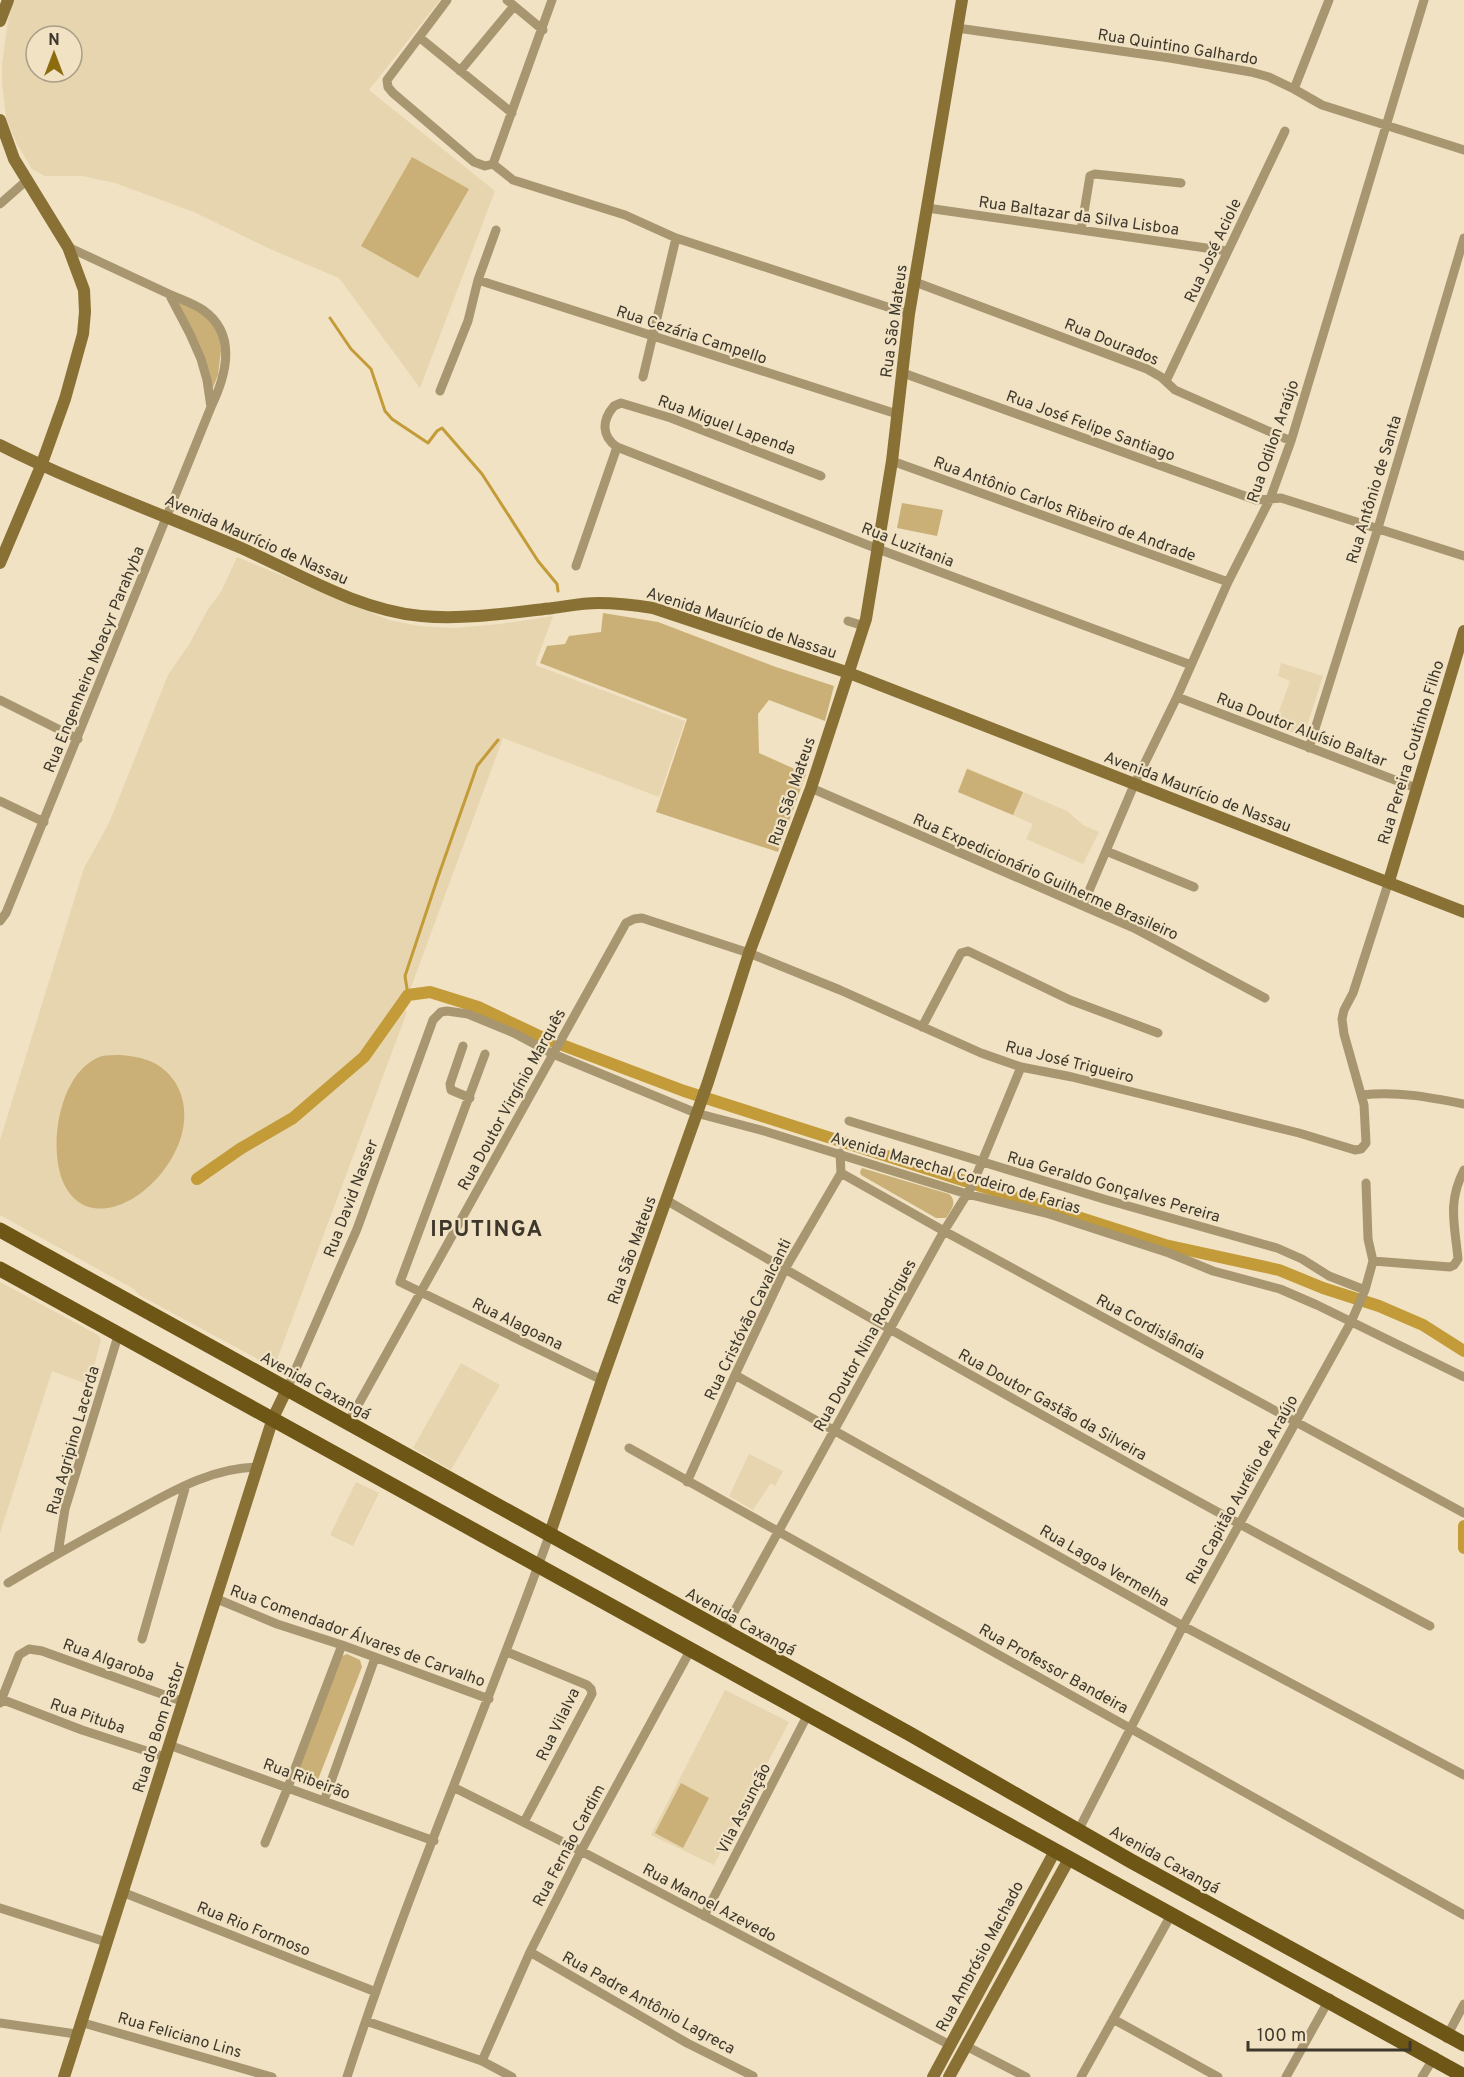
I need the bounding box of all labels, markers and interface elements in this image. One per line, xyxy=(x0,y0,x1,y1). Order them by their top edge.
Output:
north arrow xyxy=(24,24,84,84)
street label: Rua Quintino Galhardo xyxy=(1096,25,1259,71)
text: N xyxy=(48,31,60,51)
street label: Rua Baltazar da Silva Lisboa xyxy=(977,193,1180,241)
street label: Rua José Aciole xyxy=(1181,196,1247,306)
street label: Rua São Mateus xyxy=(877,263,913,379)
street label: Rua Cezária Campello xyxy=(613,302,769,370)
street label: Rua Dourados xyxy=(1061,315,1162,371)
street label: Rua Odilon Araújo xyxy=(1243,378,1304,506)
street label: Rua José Felipe Santiago xyxy=(1003,387,1178,467)
street label: Rua Miguel Lapenda xyxy=(655,392,798,460)
street label: Rua Antônio de Santa xyxy=(1343,413,1407,566)
street label: Rua Antônio Carlos Ribeiro de Andrade xyxy=(930,453,1198,567)
street label: Avenida Maurício de Nassau xyxy=(161,491,351,590)
street label: Rua Luzitania xyxy=(858,519,957,573)
street label: Rua Engenheiro Moacyr Parahyba xyxy=(40,543,150,776)
street label: Avenida Maurício de Nassau xyxy=(644,584,839,664)
street label: Rua Pereira Coutinho Filho xyxy=(1374,658,1450,847)
street label: Rua Doutor Aluísio Baltar xyxy=(1213,689,1389,773)
street label: Rua São Mateus xyxy=(765,735,821,849)
street label: Avenida Maurício de Nassau xyxy=(1101,748,1294,838)
street label: Rua Expedicionário Guilherme Brasileiro xyxy=(909,810,1181,946)
street label: Rua Doutor Virgínio Marquês xyxy=(454,1006,571,1194)
street label: Rua José Trigueiro xyxy=(1003,1037,1136,1089)
street label: Avenida Marechal Cordeiro de Farias xyxy=(828,1129,1083,1219)
street label: Rua David Nasser xyxy=(320,1137,384,1261)
street label: Rua Geraldo Gonçalves Pereira xyxy=(1005,1148,1222,1228)
street label: Rua São Mateus xyxy=(604,1194,662,1308)
district label: IPUTINGA xyxy=(430,1217,544,1244)
street label: Rua Cristóvão Cavalcanti xyxy=(701,1236,797,1404)
street label: Rua Doutor Nina Rodrigues xyxy=(810,1256,922,1436)
street label: Rua Cordislândia xyxy=(1092,1291,1208,1365)
street label: Rua Alagoana xyxy=(468,1294,566,1355)
street label: Rua Doutor Gastão da Silveira xyxy=(954,1345,1150,1466)
street label: Avenida Caxangá xyxy=(256,1348,374,1425)
street label: Rua Agripino Lacerda xyxy=(43,1364,105,1517)
street label: Rua Capitão Aurélio de Araújo xyxy=(1182,1392,1303,1588)
street label: Rua Lagoa Vermelha xyxy=(1035,1521,1173,1612)
street label: Rua Comendador Álvares de Carvalho xyxy=(227,1579,488,1692)
street label: Avenida Caxangá xyxy=(681,1584,799,1661)
street label: Rua Professor Bandeira xyxy=(975,1620,1131,1719)
street label: Rua Algaroba xyxy=(60,1635,157,1687)
street label: Rua do Bom Pastor xyxy=(129,1660,191,1796)
street label: Rua Vilalva xyxy=(533,1685,585,1765)
street label: Rua Pituba xyxy=(47,1695,128,1739)
street label: Rua Ribeirão xyxy=(260,1755,353,1805)
street label: Vila Assunção xyxy=(713,1760,776,1858)
street label: Rua Fernão Cardim xyxy=(529,1781,610,1911)
street label: Avenida Caxangá xyxy=(1105,1822,1223,1899)
street label: Rua Manoel Azevedo xyxy=(639,1860,780,1948)
street label: Rua Ambrósio Machado xyxy=(932,1878,1029,2036)
street label: Rua Rio Formoso xyxy=(194,1898,313,1962)
street label: Rua Padre Antônio Lagreca xyxy=(558,1948,738,2060)
street label: Rua Feliciano Lins xyxy=(115,2009,244,2063)
scale bar xyxy=(1248,2014,1410,2052)
text: 100 m xyxy=(1257,2025,1306,2048)

